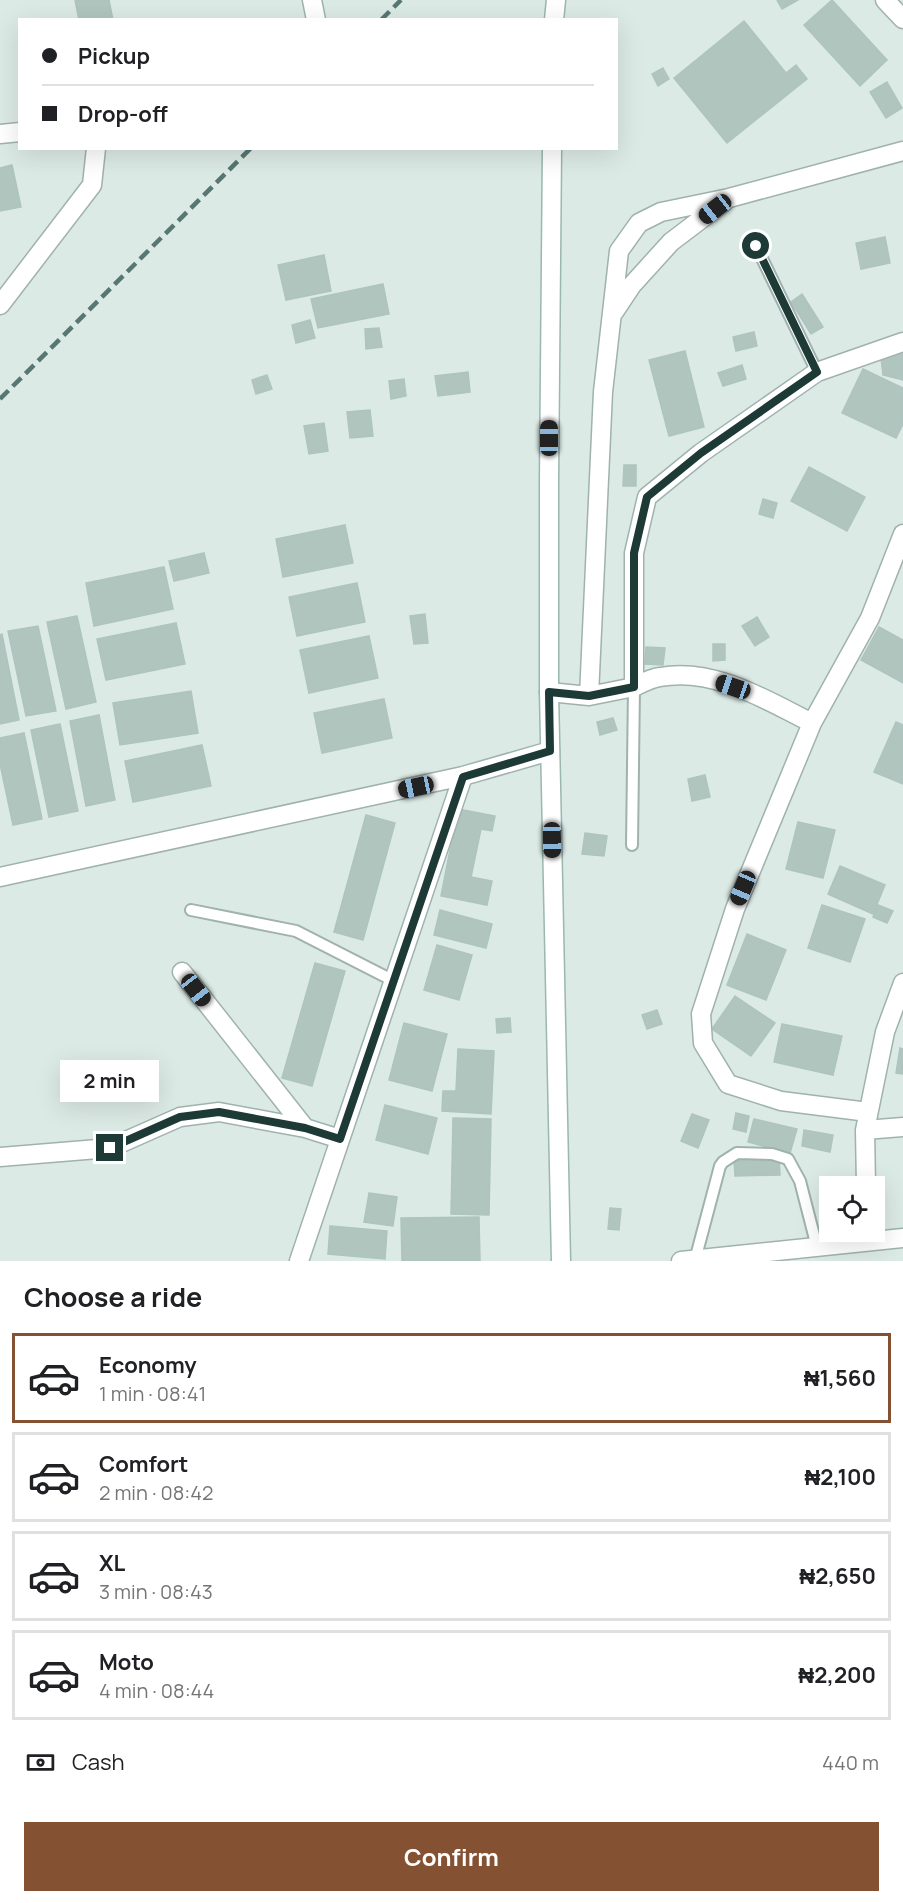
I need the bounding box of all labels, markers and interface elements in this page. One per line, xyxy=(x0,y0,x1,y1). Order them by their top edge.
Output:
text: Pickup xyxy=(78,41,150,71)
text: Drop-off xyxy=(78,99,168,129)
car xyxy=(695,191,735,227)
route start xyxy=(742,232,769,259)
car xyxy=(540,420,558,456)
car xyxy=(713,673,753,701)
car xyxy=(397,774,435,800)
car xyxy=(543,822,561,858)
car xyxy=(728,868,758,908)
car xyxy=(178,970,214,1010)
callout: 2 min xyxy=(60,1061,160,1103)
text: 2 min xyxy=(83,1067,136,1094)
route end xyxy=(96,1134,123,1161)
map controls xyxy=(819,1176,885,1242)
button: locate xyxy=(819,1176,885,1242)
text: Choose a ride xyxy=(24,1278,202,1315)
text: Economy xyxy=(99,1350,197,1380)
icon: car xyxy=(27,1351,81,1405)
text: ₦1,560 xyxy=(804,1363,876,1393)
text: 1 min · 08:41 xyxy=(99,1380,206,1407)
text: Comfort xyxy=(99,1449,188,1479)
icon: car xyxy=(27,1450,81,1504)
text: ₦2,100 xyxy=(804,1462,876,1492)
text: 2 min · 08:42 xyxy=(99,1479,213,1506)
text: XL xyxy=(99,1548,125,1578)
icon: car xyxy=(27,1549,81,1603)
text: ₦2,650 xyxy=(799,1561,876,1591)
text: 3 min · 08:43 xyxy=(99,1578,213,1605)
text: Moto xyxy=(99,1647,154,1677)
icon: car xyxy=(27,1648,81,1702)
text: ₦2,200 xyxy=(798,1660,876,1690)
text: 4 min · 08:44 xyxy=(99,1677,214,1704)
icon: cash xyxy=(24,1746,57,1779)
text: Cash xyxy=(72,1747,125,1777)
text: 440 m xyxy=(822,1749,879,1776)
button: Confirm xyxy=(24,1822,879,1891)

